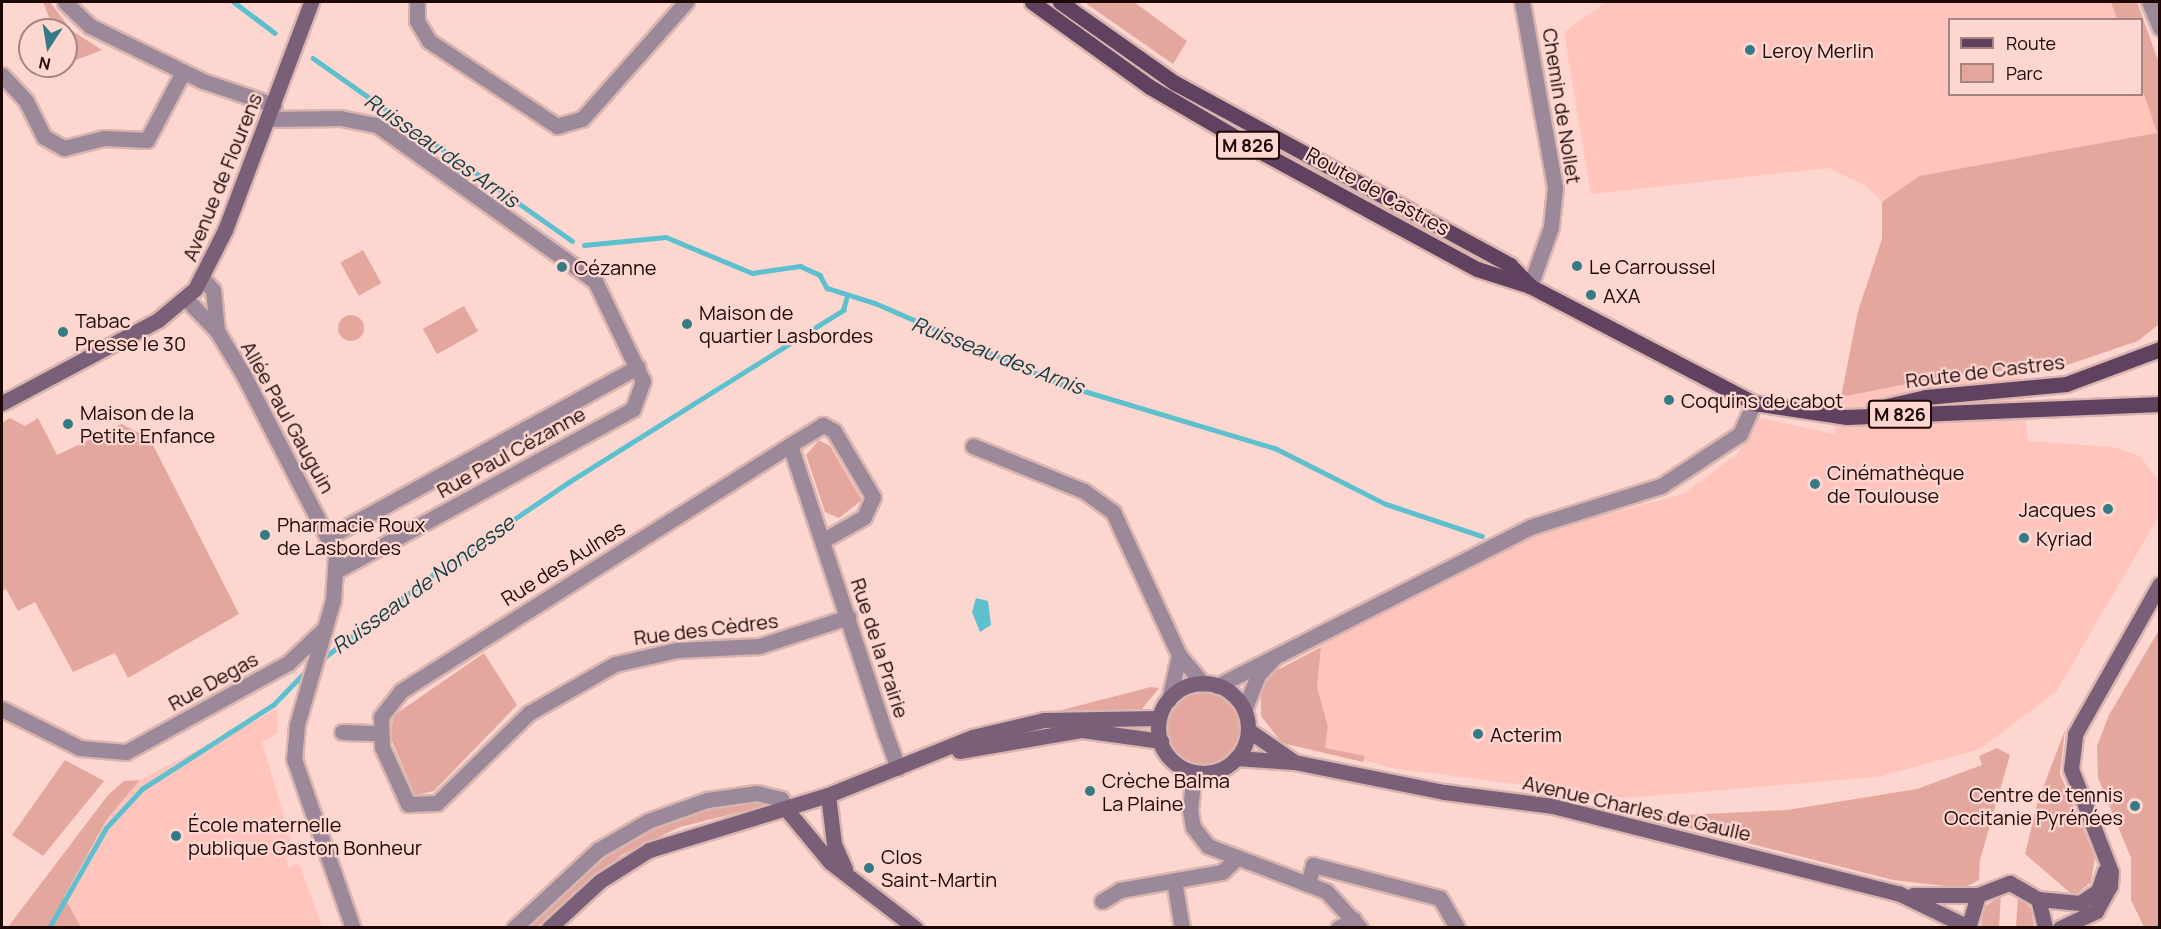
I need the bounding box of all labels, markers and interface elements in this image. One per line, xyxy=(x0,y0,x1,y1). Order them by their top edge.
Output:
north arrow xyxy=(18,18,78,78)
legend xyxy=(1948,18,2143,96)
street label: Chemin de Nollet xyxy=(1538,26,1586,186)
text: Route xyxy=(2006,31,2056,55)
place label: Leroy Merlin xyxy=(1762,38,1874,62)
marker: Leroy Merlin xyxy=(1743,43,1757,57)
text: N xyxy=(37,52,53,76)
text: Parc xyxy=(2006,61,2043,85)
water label: Ruisseau des Arnis xyxy=(360,87,524,213)
street label: Avenue de Flourens xyxy=(177,89,267,265)
road number: M 826 xyxy=(1215,130,1281,160)
street label: Route de Castres xyxy=(1302,142,1454,240)
place label: Le Carroussel xyxy=(1589,254,1716,278)
place label: Cézanne xyxy=(574,255,656,279)
marker: Le Carroussel xyxy=(1570,259,1584,273)
marker: Cézanne xyxy=(555,260,569,274)
place label: AXA xyxy=(1603,283,1640,307)
marker: AXA xyxy=(1584,288,1598,302)
place label: Maison de quartier Lasbordes xyxy=(699,300,873,347)
place label: Tabac Presse le 30 xyxy=(75,308,186,355)
water label: Ruisseau des Arnis xyxy=(908,311,1088,399)
marker: Maison de quartier Lasbordes xyxy=(680,317,694,331)
marker: Tabac Presse le 30 xyxy=(56,325,70,339)
street label: Allée Paul Gauguin xyxy=(236,337,340,497)
street label: Route de Castres xyxy=(1904,349,2066,393)
place label: Coquins de cabot xyxy=(1681,388,1843,412)
marker: Coquins de cabot xyxy=(1662,393,1676,407)
road number: M 826 xyxy=(1867,399,1933,429)
place label: Maison de la Petite Enfance xyxy=(80,400,215,447)
street label: Rue Paul Cézanne xyxy=(433,401,589,503)
marker: Maison de la Petite Enfance xyxy=(61,417,75,431)
place label: Cinémathèque de Toulouse xyxy=(1827,460,1964,507)
marker: Cinémathèque de Toulouse xyxy=(1808,477,1822,491)
place label: Jacques xyxy=(2019,497,2096,521)
marker: Jacques xyxy=(2101,502,2115,516)
water label: Ruisseau de Noncesse xyxy=(327,509,519,659)
place label: Pharmacie Roux de Lasbordes xyxy=(277,512,425,559)
street label: Rue des Aulnes xyxy=(497,515,629,611)
place label: Kyriad xyxy=(2036,526,2092,550)
marker: Pharmacie Roux de Lasbordes xyxy=(258,528,272,542)
marker: Kyriad xyxy=(2017,531,2031,545)
street label: Rue de la Prairie xyxy=(846,575,914,721)
street label: Rue des Cèdres xyxy=(632,608,780,650)
street label: Rue Degas xyxy=(164,647,262,715)
place label: Acterim xyxy=(1490,722,1562,746)
marker: Acterim xyxy=(1471,727,1485,741)
place label: Crèche Balma La Plaine xyxy=(1102,768,1230,815)
street label: Avenue Charles de Gaulle xyxy=(1521,770,1753,846)
place label: Centre de tennis Occitanie Pyrénées xyxy=(1944,783,2123,830)
marker: Crèche Balma La Plaine xyxy=(1083,784,1097,798)
marker: Centre de tennis Occitanie Pyrénées xyxy=(2128,799,2142,813)
place label: École maternelle publique Gaston Bonheur xyxy=(188,813,422,860)
marker: École maternelle publique Gaston Bonheur xyxy=(169,829,183,843)
place label: Clos Saint-Martin xyxy=(881,844,997,891)
marker: Clos Saint-Martin xyxy=(862,861,876,875)

